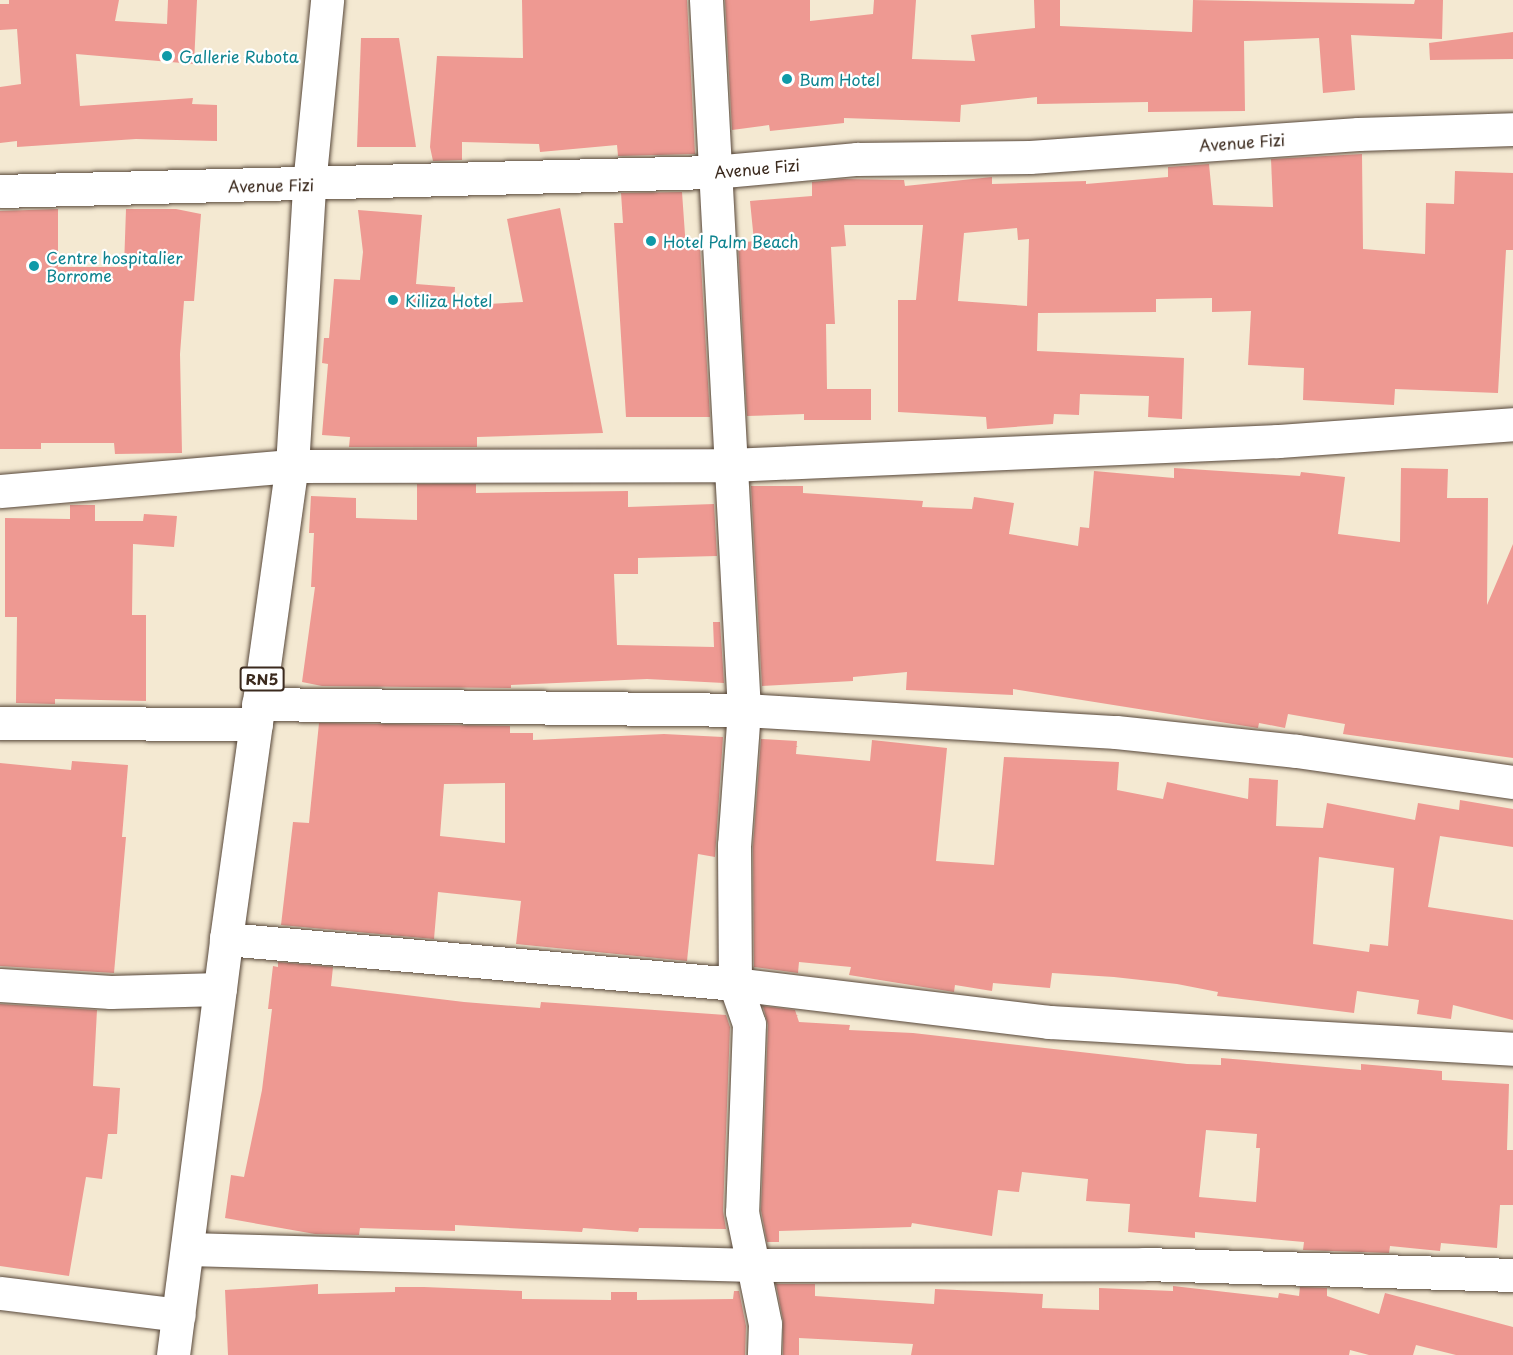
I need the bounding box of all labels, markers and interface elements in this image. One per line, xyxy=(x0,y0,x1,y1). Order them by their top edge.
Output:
place label: Gallerie Rubota xyxy=(179,46,299,66)
marker: Gallerie Rubota xyxy=(160,49,174,63)
place label: Bum Hotel xyxy=(799,69,879,89)
marker: Bum Hotel xyxy=(780,72,794,86)
street label: Avenue Fizi xyxy=(1198,129,1286,155)
street label: Avenue Fizi xyxy=(713,155,801,181)
street label: Avenue Fizi xyxy=(228,175,314,195)
place label: Hotel Palm Beach xyxy=(663,231,799,251)
marker: Hotel Palm Beach xyxy=(644,234,658,248)
place label: Centre hospitalier Borrome xyxy=(46,247,185,285)
marker: Centre hospitalier Borrome xyxy=(27,259,41,273)
place label: Kiliza Hotel xyxy=(405,290,493,310)
marker: Kiliza Hotel xyxy=(386,293,400,307)
road number: RN5 xyxy=(240,667,284,691)

